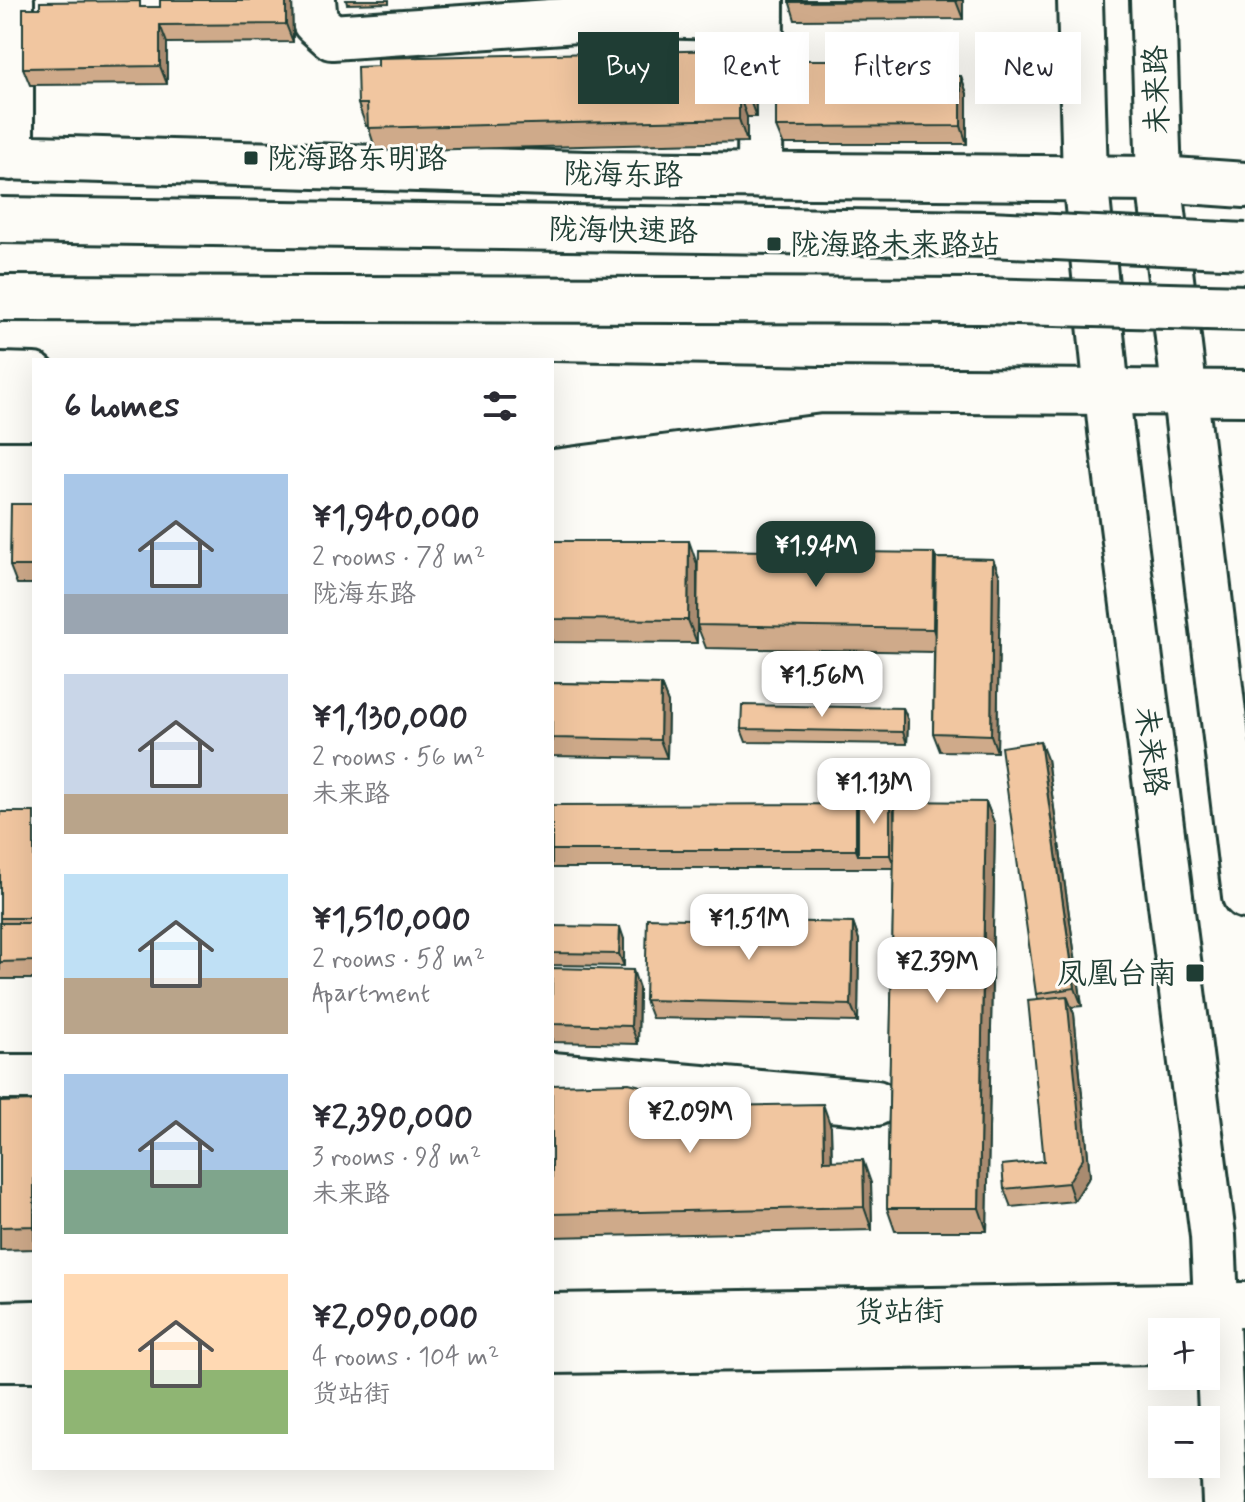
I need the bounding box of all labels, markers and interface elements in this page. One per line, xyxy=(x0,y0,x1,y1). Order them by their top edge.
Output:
chip: Buy xyxy=(578,32,679,104)
chip: Rent xyxy=(695,32,809,104)
chip: Filters xyxy=(825,32,959,104)
chip: New xyxy=(975,32,1081,104)
street label: 未来路 xyxy=(1136,44,1179,136)
place label: 陇海路东明路 xyxy=(267,140,447,179)
marker: 陇海路东明路 xyxy=(242,149,260,167)
street label: 陇海东路 xyxy=(563,155,683,196)
street label: 陇海快速路 xyxy=(548,211,698,252)
place label: 陇海路未来路站 xyxy=(790,226,1000,265)
marker: 陇海路未来路站 xyxy=(765,235,783,253)
text: 6 homes xyxy=(64,384,179,429)
icon: filters xyxy=(478,384,522,428)
text: ¥1,940,000 xyxy=(312,496,480,541)
icon: home xyxy=(128,506,224,602)
pin: ¥1.94M xyxy=(751,521,881,589)
text: ¥1.94M xyxy=(774,530,858,564)
text: 2 rooms · 78 m² xyxy=(312,541,485,575)
text: 陇海东路 xyxy=(312,578,416,612)
pin: ¥1.56M xyxy=(757,651,887,719)
text: ¥1.56M xyxy=(780,660,864,694)
text: ¥1,130,000 xyxy=(312,696,468,741)
street label: 未来路 xyxy=(1126,704,1175,798)
icon: home xyxy=(128,706,224,802)
text: 2 rooms · 56 m² xyxy=(312,741,485,775)
pin: ¥1.13M xyxy=(809,758,939,826)
text: ¥1.13M xyxy=(835,767,913,801)
text: 未来路 xyxy=(312,778,390,812)
pin: ¥1.51M xyxy=(684,894,814,962)
text: ¥1,510,000 xyxy=(312,898,471,943)
text: ¥1.51M xyxy=(708,903,790,937)
icon: home xyxy=(128,906,224,1002)
pin: ¥2.39M xyxy=(872,937,1002,1005)
text: 2 rooms · 58 m² xyxy=(312,943,485,977)
text: ¥2.39M xyxy=(895,946,979,980)
place label: 凤凰台南 xyxy=(1057,955,1177,994)
marker: 凤凰台南 xyxy=(1184,962,1206,984)
text: Apartment xyxy=(312,977,430,1011)
pin: ¥2.09M xyxy=(625,1087,755,1155)
text: ¥2,390,000 xyxy=(312,1096,473,1141)
text: ¥2.09M xyxy=(647,1096,733,1130)
icon: home xyxy=(128,1106,224,1202)
text: 3 rooms · 98 m² xyxy=(312,1141,481,1175)
text: 未来路 xyxy=(312,1178,390,1212)
street label: 货站街 xyxy=(854,1292,944,1333)
text: ¥2,090,000 xyxy=(312,1296,478,1341)
icon: home xyxy=(128,1306,224,1402)
map controls xyxy=(1148,1318,1220,1478)
button: + xyxy=(1148,1318,1220,1390)
text: 4 rooms · 104 m² xyxy=(312,1341,499,1375)
text: 货站街 xyxy=(312,1378,390,1412)
button: − xyxy=(1148,1406,1220,1478)

